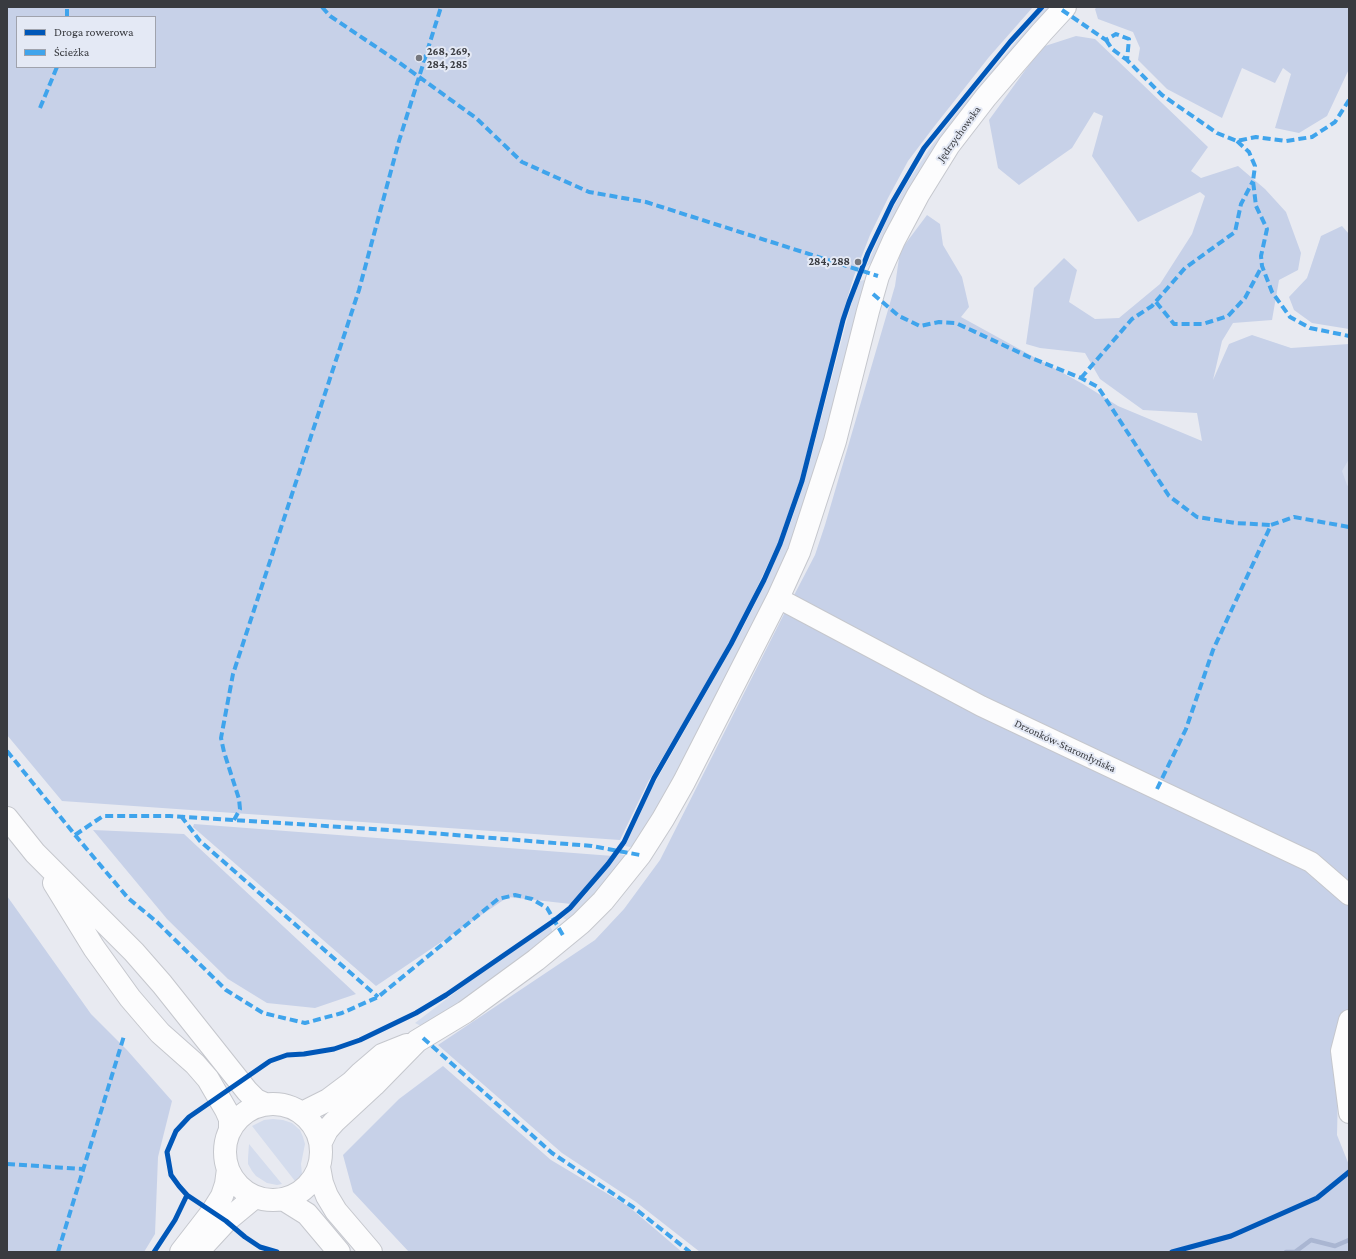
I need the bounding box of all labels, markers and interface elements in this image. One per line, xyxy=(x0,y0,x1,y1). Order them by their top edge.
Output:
legend xyxy=(16,16,156,68)
text: Droga rowerowa xyxy=(54,25,134,39)
text: Ścieżka xyxy=(54,45,89,59)
place label: 268, 269, 284, 285 xyxy=(427,45,470,71)
marker: 268, 269, 284, 285 xyxy=(414,53,424,63)
street label: Jędrzychowska xyxy=(934,104,984,164)
place label: 284, 288 xyxy=(808,255,850,269)
marker: 284, 288 xyxy=(853,257,863,267)
street label: Drzonków-Staromłyńska xyxy=(1012,717,1118,775)

